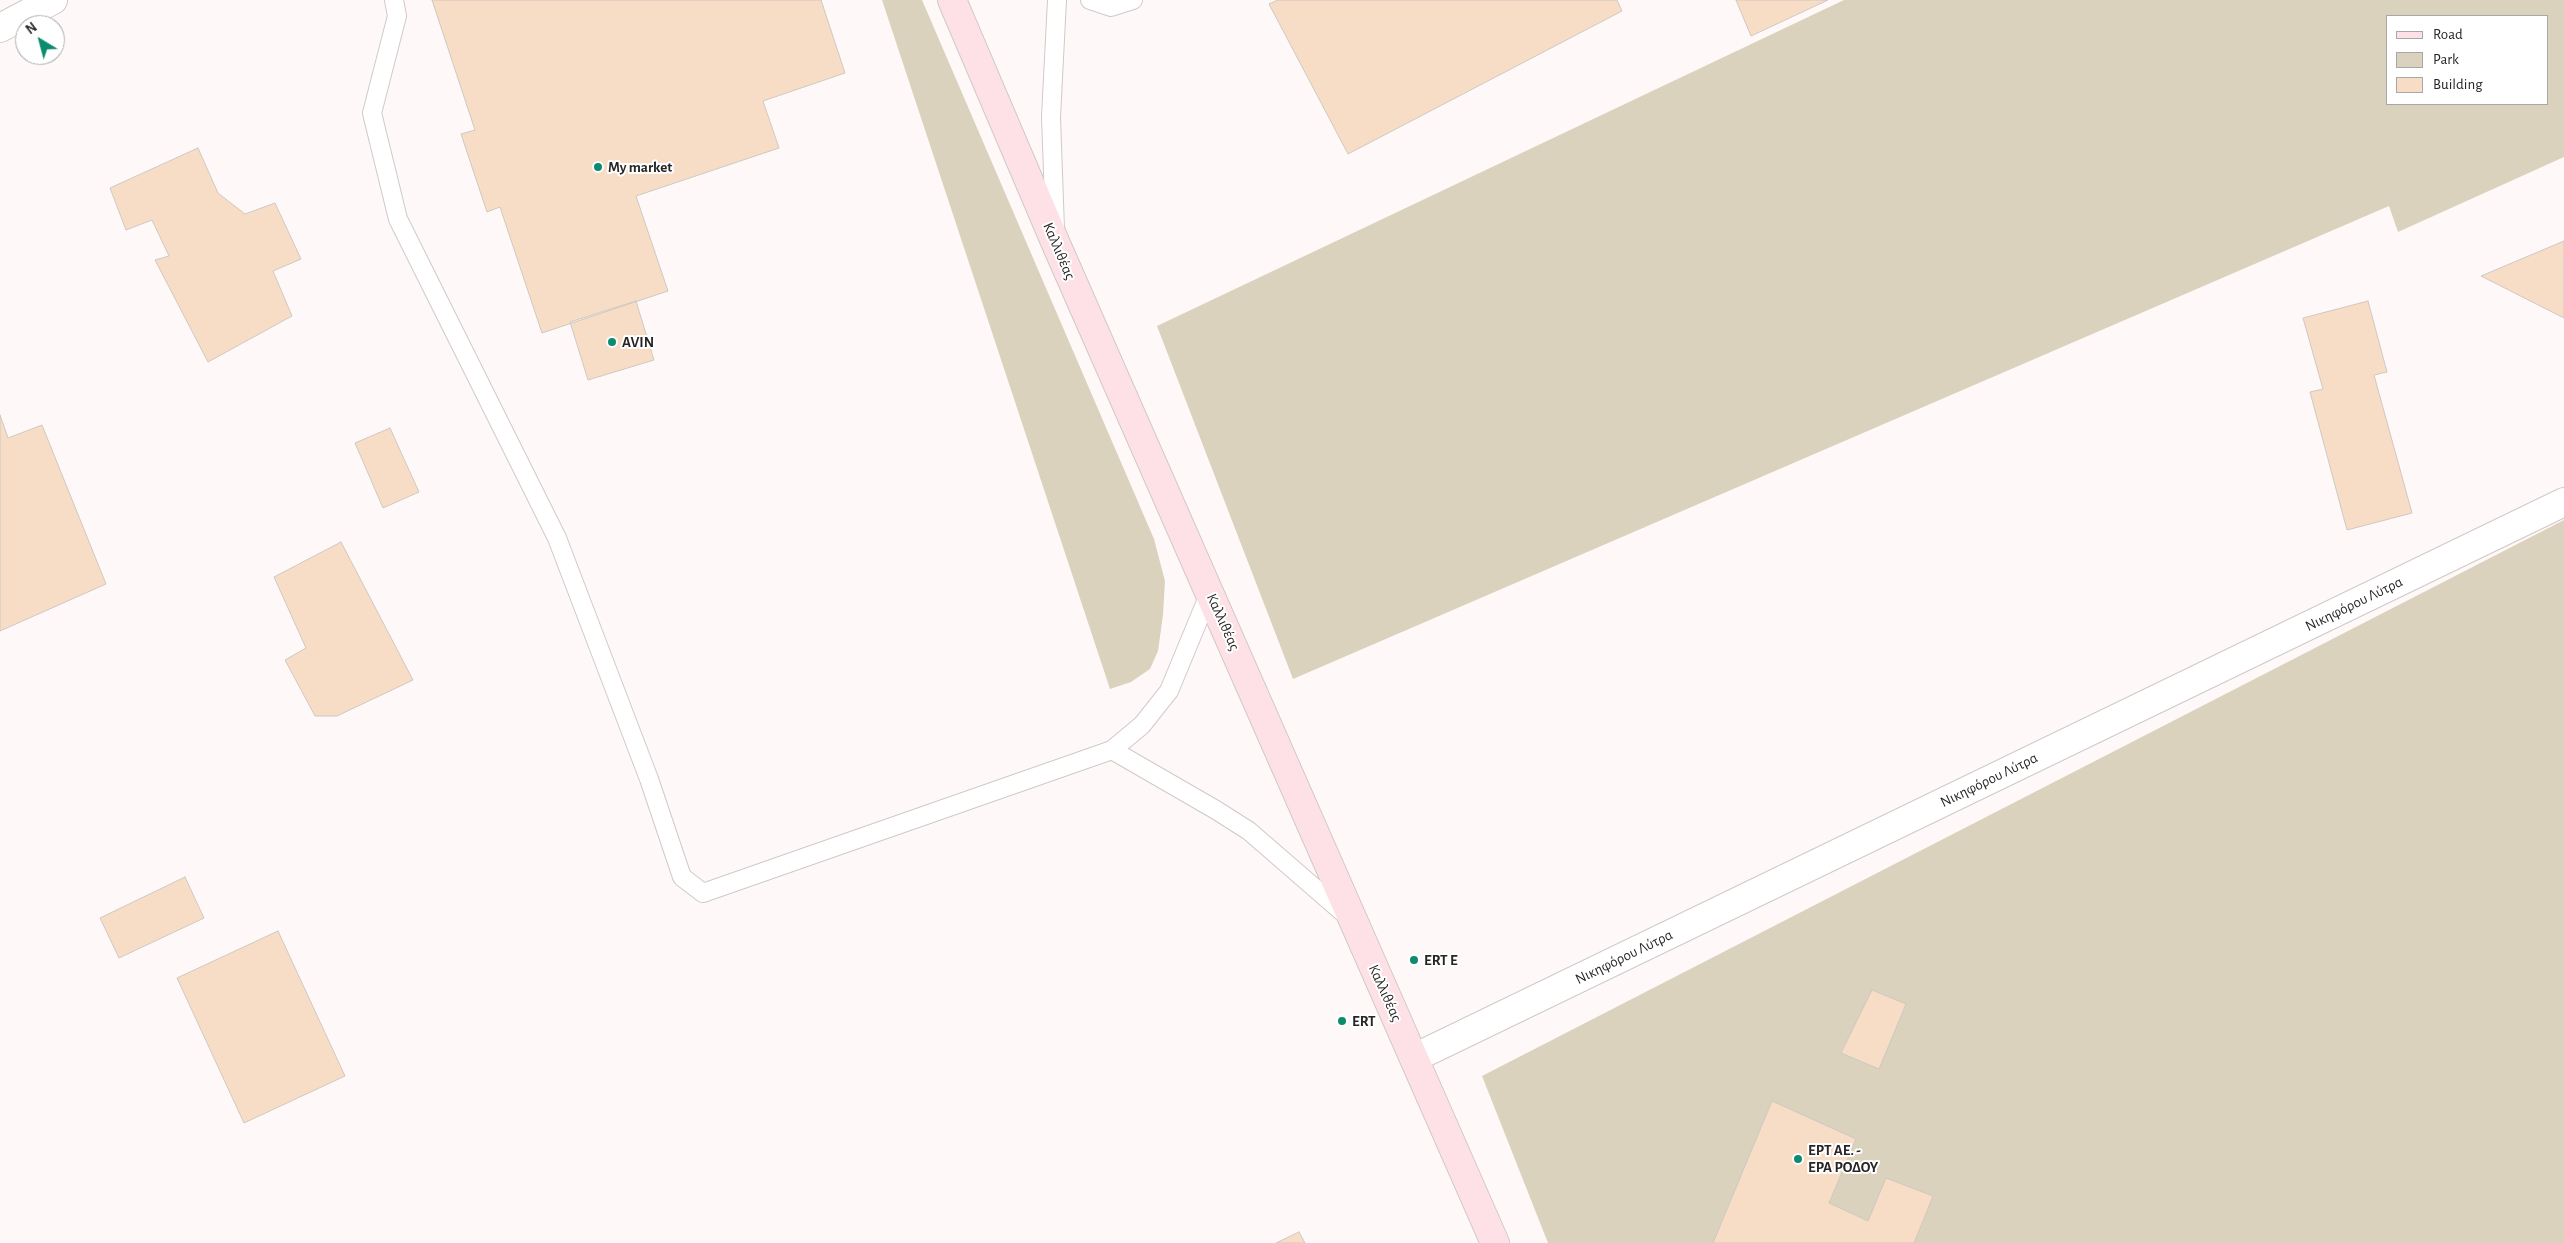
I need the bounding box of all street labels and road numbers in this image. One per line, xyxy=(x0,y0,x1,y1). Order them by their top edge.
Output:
street label: Καλλιθέας xyxy=(1039,220,1079,282)
street label: Νικηφόρου Λύτρα xyxy=(2302,573,2406,635)
street label: Καλλιθέας xyxy=(1202,591,1244,653)
street label: Νικηφόρου Λύτρα xyxy=(1937,749,2041,811)
street label: Νικηφόρου Λύτρα xyxy=(1572,926,1676,988)
street label: Καλλιθέας xyxy=(1364,962,1406,1024)

